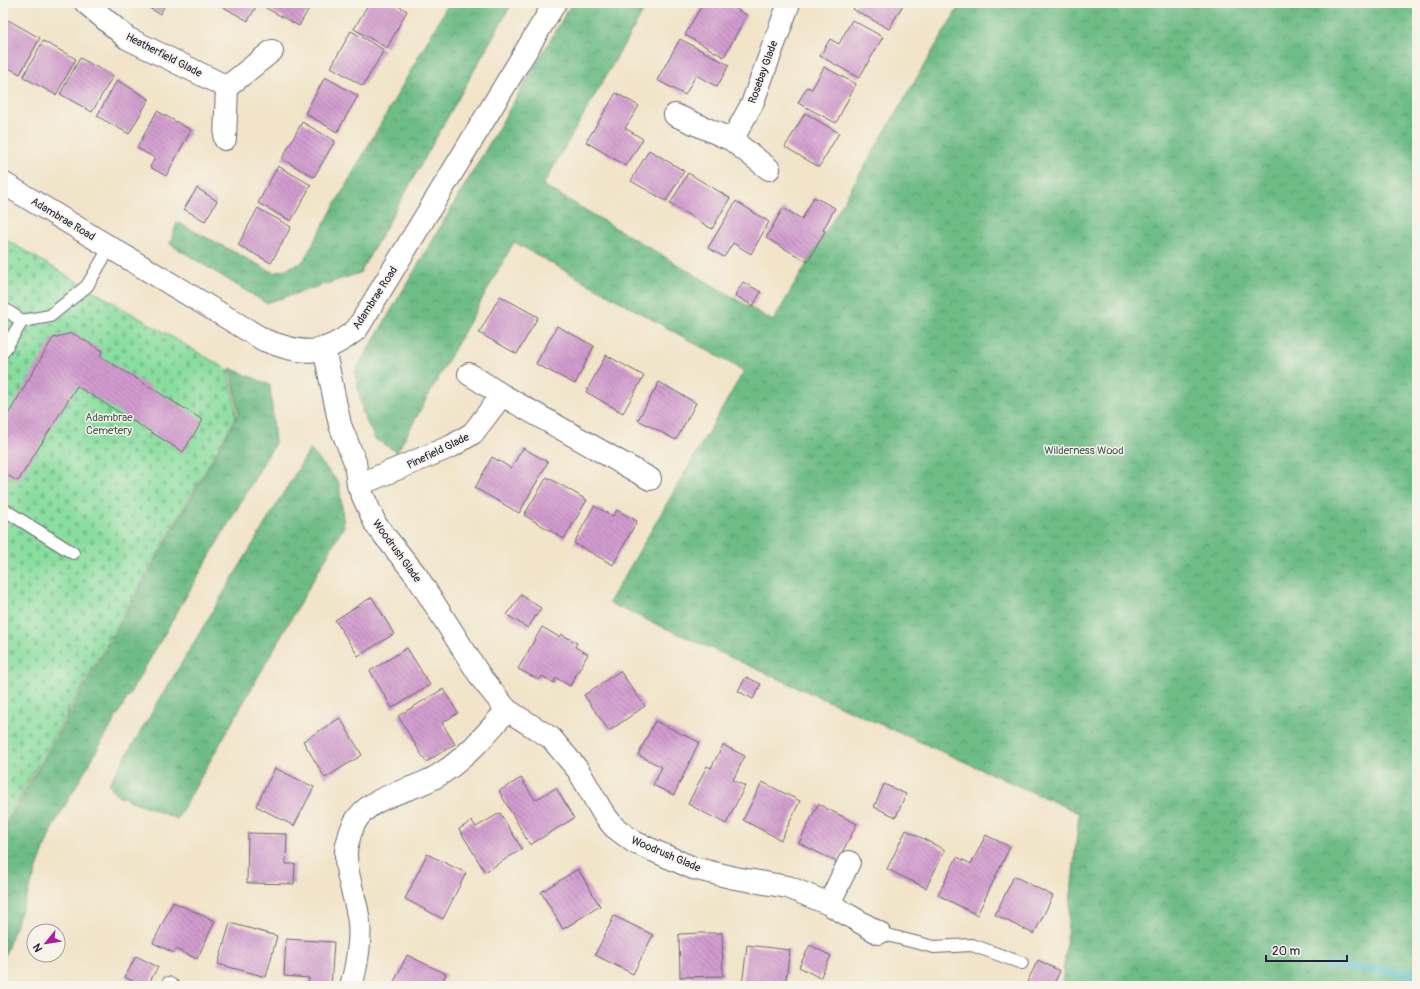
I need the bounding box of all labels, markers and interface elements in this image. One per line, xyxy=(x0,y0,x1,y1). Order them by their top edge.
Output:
street label: Heatherfield Glade xyxy=(124,30,205,80)
street label: Rosebay Glade xyxy=(746,38,781,105)
street label: Adambrae Road xyxy=(29,195,97,243)
street label: Adambrae Road xyxy=(350,264,400,332)
park label: Adambrae Cemetery xyxy=(85,411,133,437)
street label: Pinefield Glade xyxy=(405,430,472,472)
park label: Wilderness Wood xyxy=(1044,444,1124,457)
street label: Woodrush Glade xyxy=(370,517,424,585)
street label: Woodrush Glade xyxy=(629,833,703,875)
north arrow xyxy=(26,923,66,963)
scale bar xyxy=(1266,937,1347,963)
text: N xyxy=(30,941,45,954)
text: 20 m xyxy=(1272,944,1301,959)

